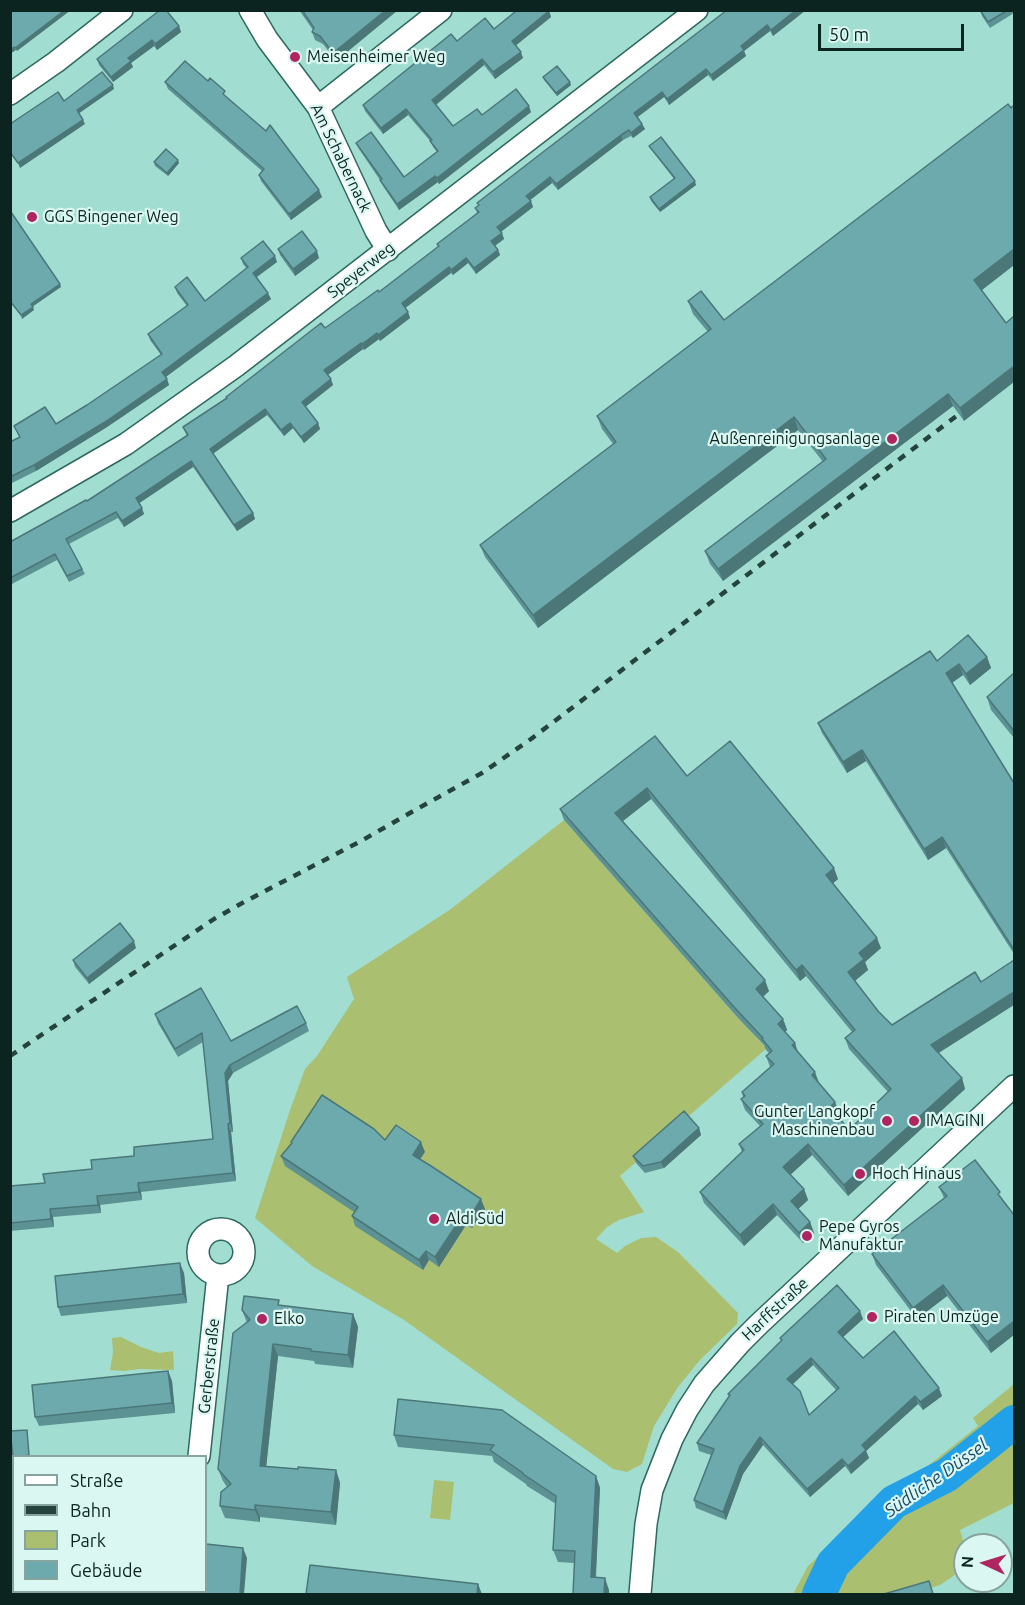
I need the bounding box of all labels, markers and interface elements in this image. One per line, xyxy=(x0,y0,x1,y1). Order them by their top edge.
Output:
scale bar xyxy=(821,12,966,50)
text: 50 m xyxy=(829,24,869,44)
place label: Meisenheimer Weg xyxy=(307,47,445,67)
marker: Meisenheimer Weg xyxy=(288,50,302,64)
street label: Am Schabernack xyxy=(306,101,376,215)
place label: GGS Bingener Weg xyxy=(44,207,179,227)
marker: GGS Bingener Weg xyxy=(25,210,39,224)
street label: Speyerweg xyxy=(324,238,398,302)
place label: Außenreinigungsanlage xyxy=(710,429,880,449)
marker: Außenreinigungsanlage xyxy=(885,432,899,446)
place label: Gunter Langkopf Maschinenbau xyxy=(754,1102,875,1140)
place label: IMAGINI xyxy=(926,1111,984,1131)
marker: Gunter Langkopf Maschinenbau xyxy=(880,1114,894,1128)
marker: IMAGINI xyxy=(907,1114,921,1128)
place label: Hoch Hinaus xyxy=(872,1164,961,1184)
marker: Hoch Hinaus xyxy=(853,1167,867,1181)
place label: Aldi Süd xyxy=(446,1209,504,1229)
marker: Aldi Süd xyxy=(427,1212,441,1226)
place label: Pepe Gyros Manufaktur xyxy=(819,1217,903,1255)
marker: Pepe Gyros Manufaktur xyxy=(800,1229,814,1243)
street label: Harffstraße xyxy=(738,1273,812,1345)
place label: Piraten Umzüge xyxy=(884,1307,999,1327)
place label: Elko xyxy=(274,1309,304,1329)
marker: Piraten Umzüge xyxy=(865,1310,879,1324)
marker: Elko xyxy=(255,1312,269,1326)
street label: Gerberstraße xyxy=(194,1317,224,1415)
water label: Südliche Düssel xyxy=(880,1434,992,1522)
legend xyxy=(12,1455,207,1593)
text: Straße xyxy=(70,1470,123,1490)
text: Bahn xyxy=(70,1500,111,1520)
text: Park xyxy=(70,1530,106,1550)
north arrow xyxy=(953,1533,1013,1593)
text: N xyxy=(958,1555,976,1568)
text: Gebäude xyxy=(70,1560,142,1580)

